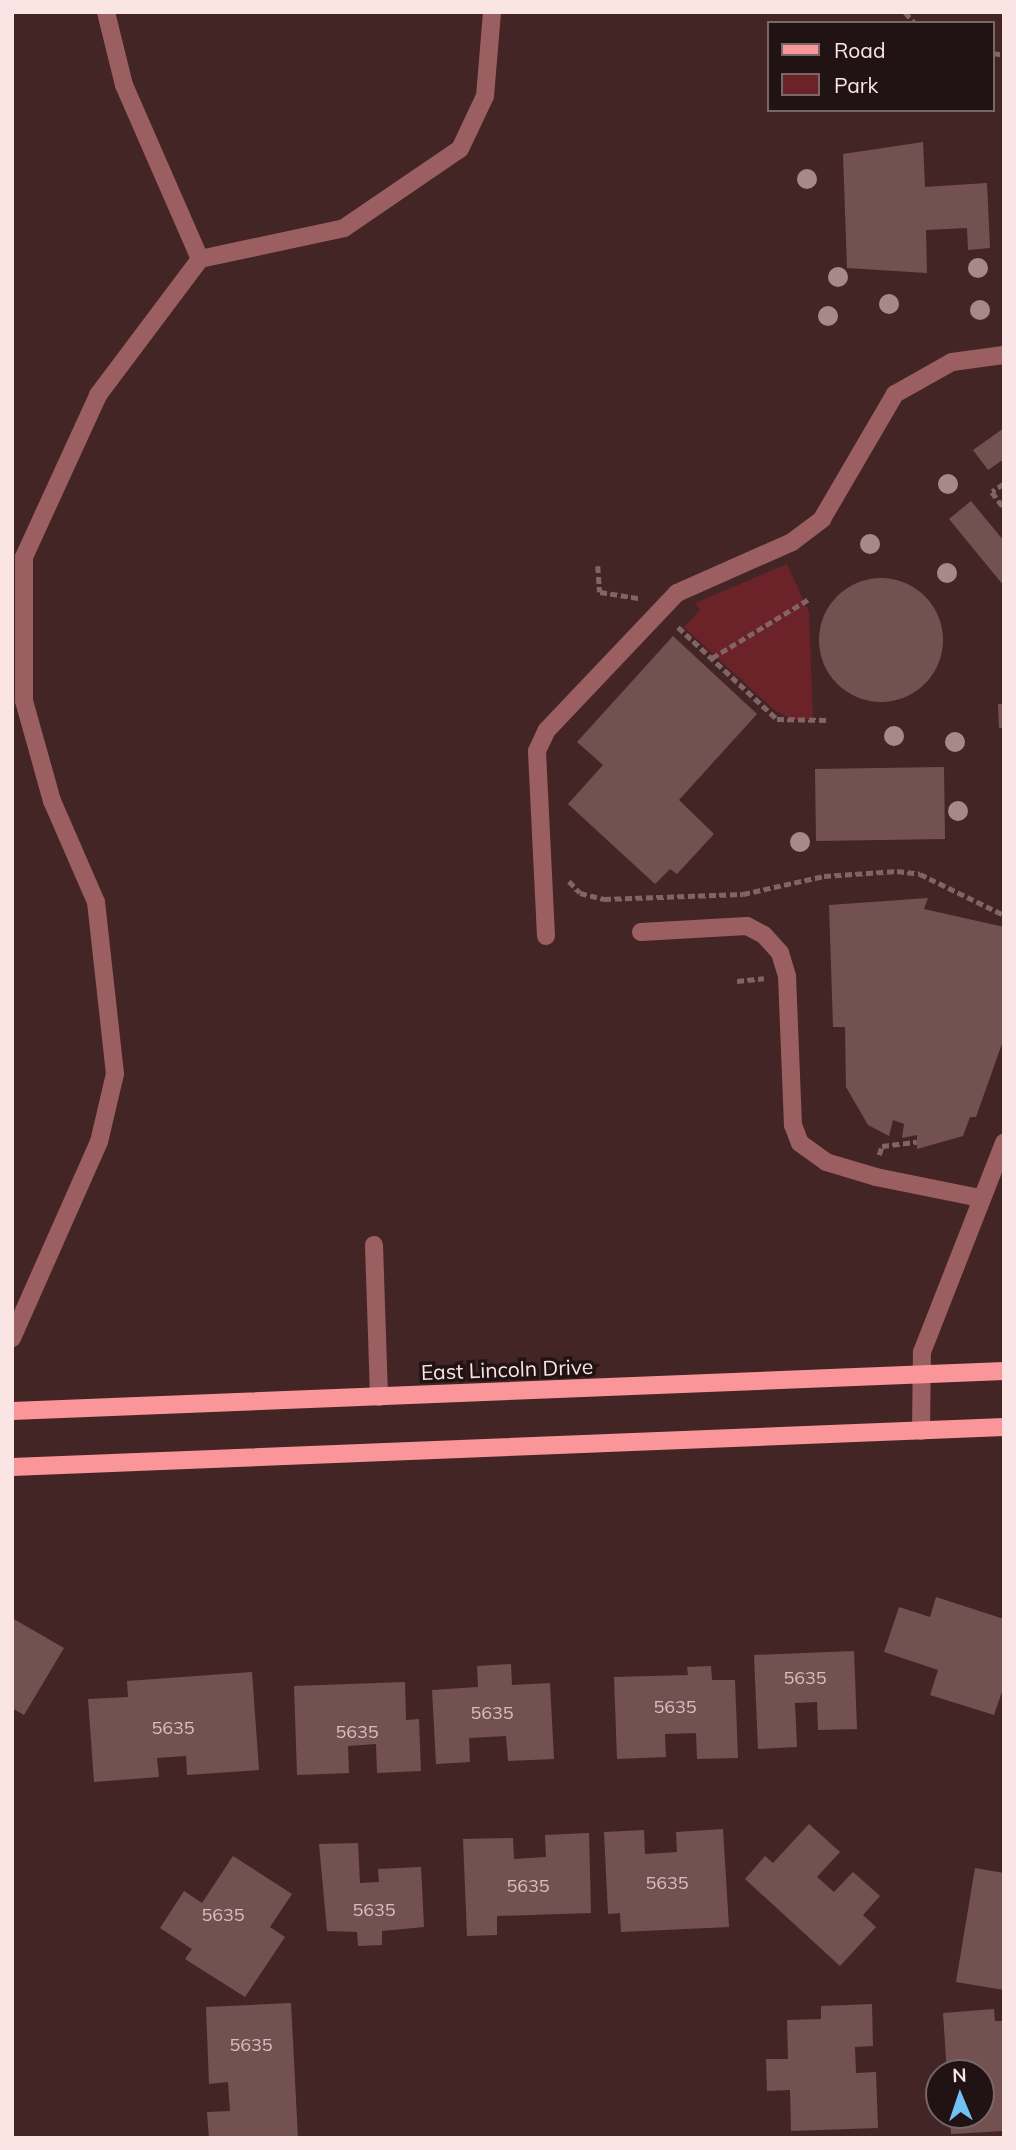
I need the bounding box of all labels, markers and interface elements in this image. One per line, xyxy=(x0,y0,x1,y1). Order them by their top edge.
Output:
legend xyxy=(768,21,995,112)
text: Road xyxy=(834,37,885,63)
text: Park xyxy=(834,72,878,98)
street label: East Lincoln Drive xyxy=(420,1353,594,1385)
house number: 5635 xyxy=(783,1667,827,1689)
house number: 5635 xyxy=(653,1696,697,1718)
house number: 5635 xyxy=(470,1702,514,1724)
house number: 5635 xyxy=(151,1717,195,1739)
house number: 5635 xyxy=(335,1721,379,1743)
house number: 5635 xyxy=(645,1872,689,1894)
house number: 5635 xyxy=(506,1875,550,1897)
house number: 5635 xyxy=(352,1899,396,1921)
house number: 5635 xyxy=(201,1904,245,1926)
house number: 5635 xyxy=(229,2034,273,2056)
north arrow xyxy=(925,2059,995,2129)
text: N xyxy=(952,2063,967,2087)

